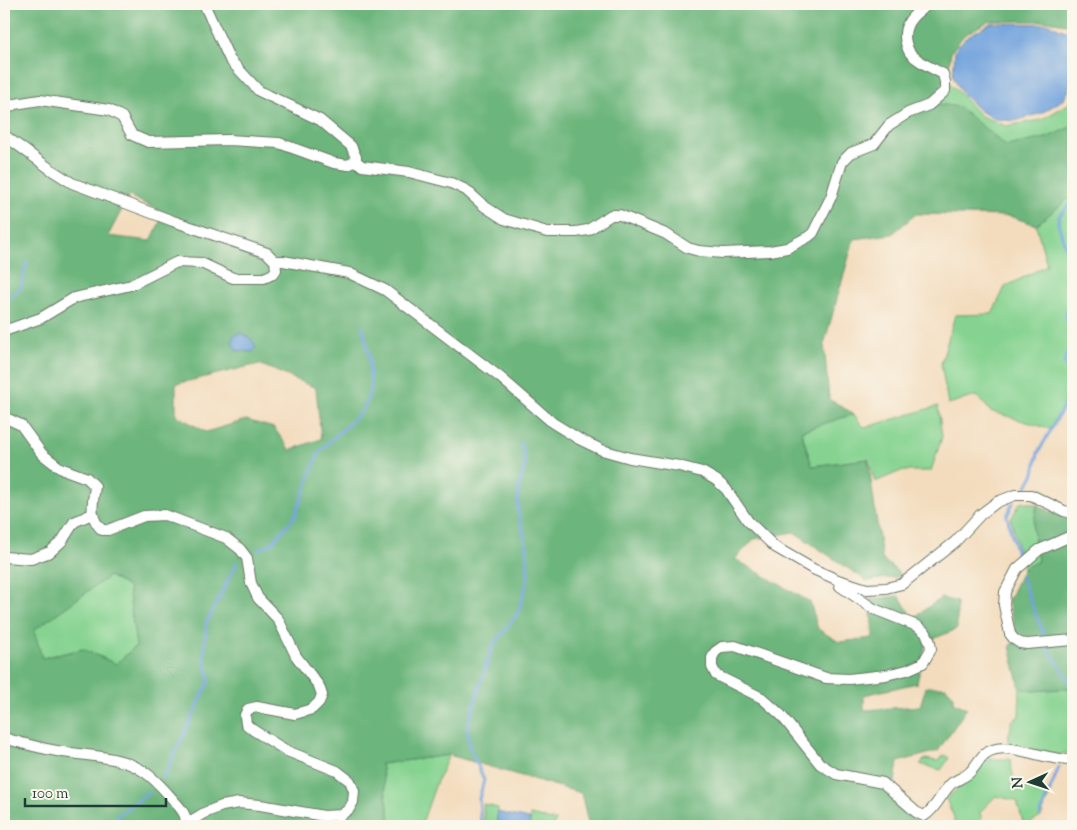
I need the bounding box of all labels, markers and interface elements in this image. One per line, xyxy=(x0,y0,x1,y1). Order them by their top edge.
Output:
north arrow xyxy=(1004,758,1054,808)
scale bar xyxy=(25,775,166,807)
text: N xyxy=(1009,776,1029,789)
text: 100 m xyxy=(32,784,69,805)

